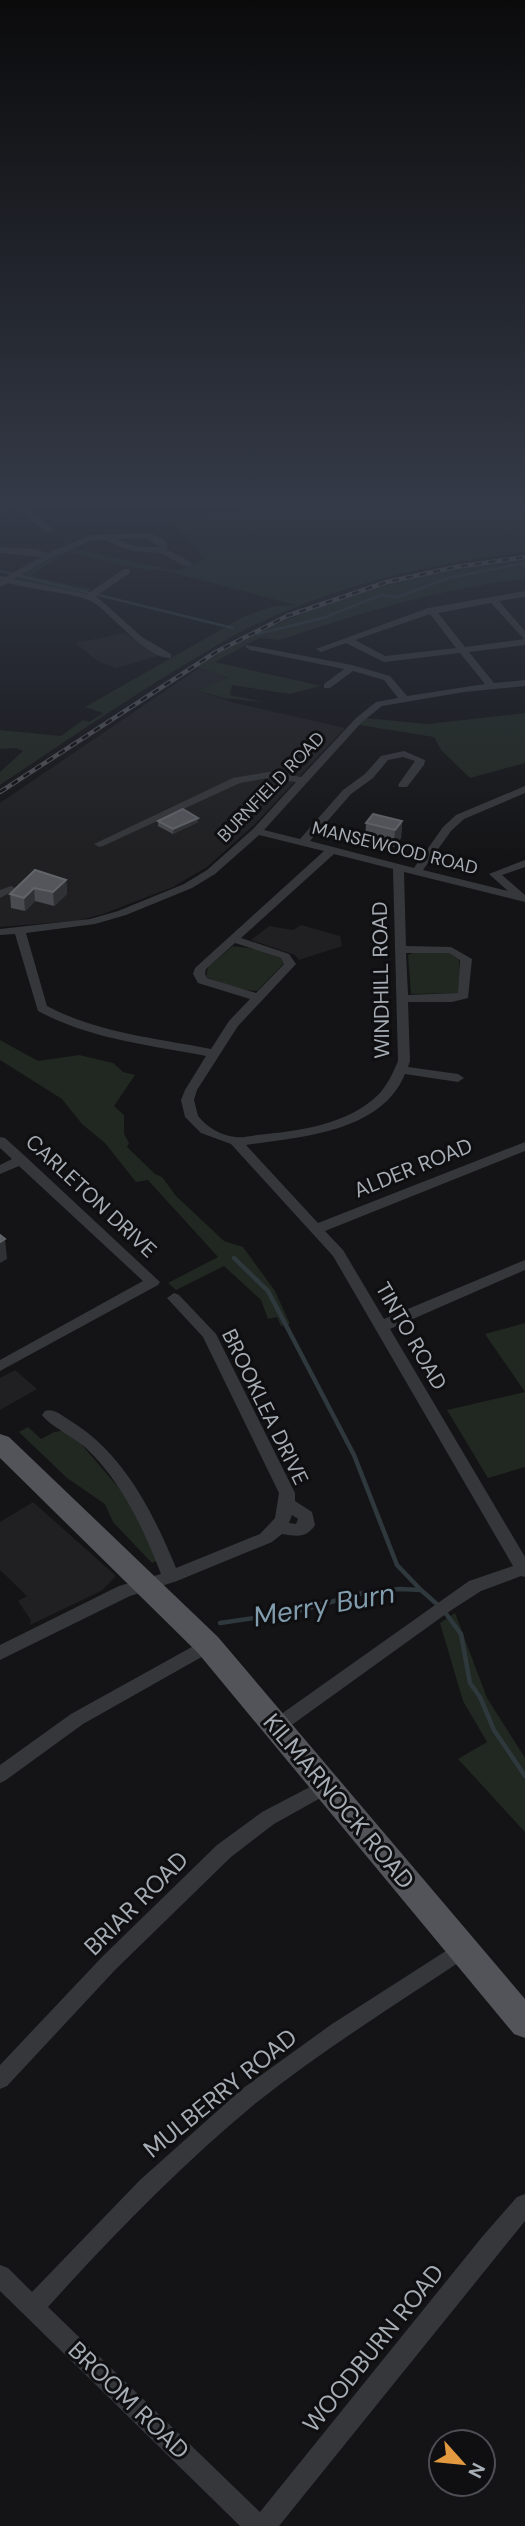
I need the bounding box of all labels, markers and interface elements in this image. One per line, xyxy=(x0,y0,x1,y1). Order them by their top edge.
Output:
street label: BURNFIELD ROAD xyxy=(212,727,330,847)
street label: MANSEWOOD ROAD xyxy=(310,816,480,880)
street label: WINDHILL ROAD xyxy=(366,901,396,1059)
street label: CARLETON DRIVE xyxy=(20,1128,162,1264)
street label: ALDER ROAD xyxy=(350,1132,476,1204)
street label: TINTO ROAD xyxy=(369,1277,453,1395)
street label: BROOKLEA DRIVE xyxy=(215,1324,315,1490)
water label: Merry Burn xyxy=(250,1574,398,1636)
street label: KILMARNOCK ROAD xyxy=(257,1707,421,1895)
street label: BRIAR ROAD xyxy=(77,1844,195,1962)
street label: MULBERRY ROAD xyxy=(137,2022,303,2164)
street label: WOODBURN ROAD xyxy=(296,2258,450,2438)
street label: BROOM ROAD xyxy=(62,2334,196,2466)
north arrow xyxy=(427,2428,497,2498)
text: N xyxy=(462,2459,491,2482)

